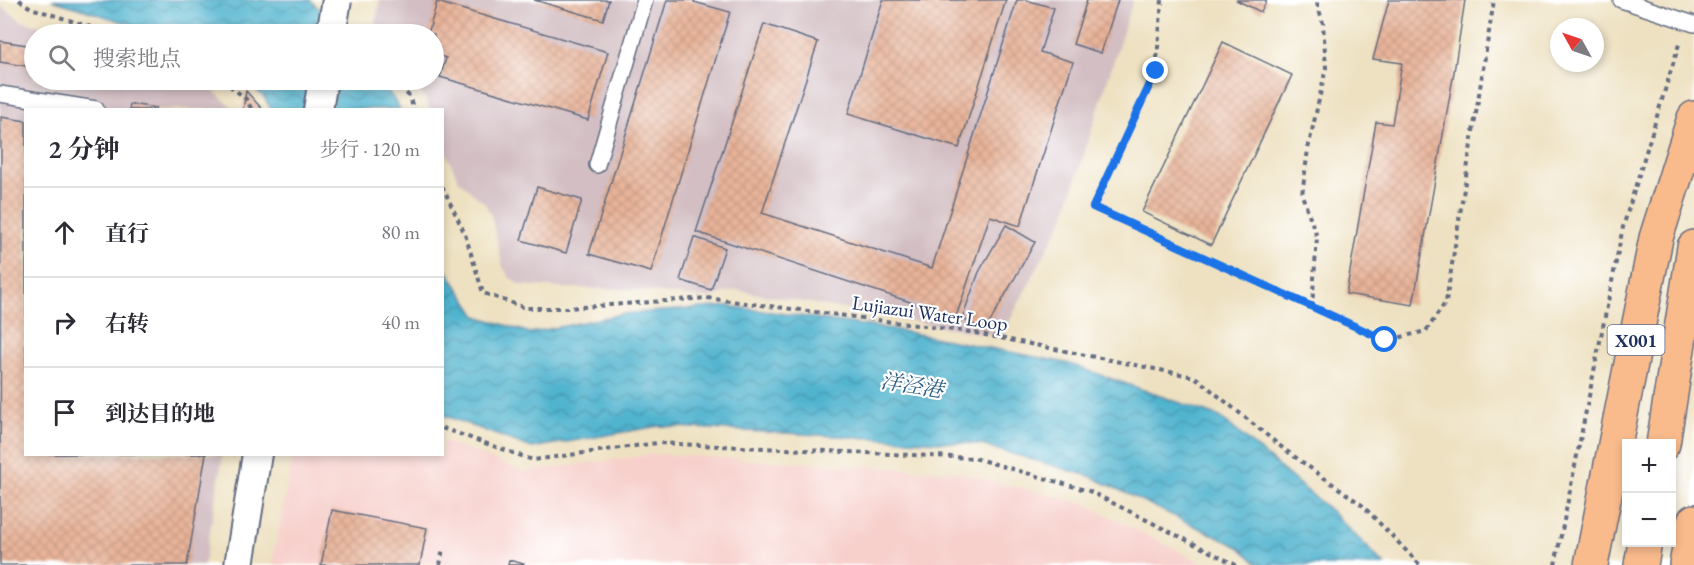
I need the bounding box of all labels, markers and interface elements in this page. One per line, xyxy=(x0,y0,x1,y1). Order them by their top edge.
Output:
north arrow xyxy=(1550,18,1604,72)
search box xyxy=(24,24,444,90)
icon: search xyxy=(45,41,78,74)
text: 搜索地点 xyxy=(93,44,181,73)
route end xyxy=(1142,57,1168,83)
text: 2 分钟 xyxy=(48,132,120,166)
text: 步行 · 120 m xyxy=(320,136,420,162)
icon: ahead xyxy=(48,216,81,249)
text: 直行 xyxy=(105,219,149,248)
text: 80 m xyxy=(381,219,420,245)
street label: Lujiazui Water Loop xyxy=(850,289,1010,337)
icon: right xyxy=(48,306,81,339)
text: 右转 xyxy=(105,309,149,338)
text: 40 m xyxy=(381,309,420,335)
road number: X001 xyxy=(1608,325,1664,355)
route start xyxy=(1371,326,1397,352)
water label: 洋泾港 xyxy=(879,367,948,404)
icon: arrive xyxy=(48,396,81,429)
text: 到达目的地 xyxy=(105,399,215,428)
map controls xyxy=(1622,439,1676,547)
button: + xyxy=(1622,439,1676,493)
button: − xyxy=(1622,493,1676,547)

